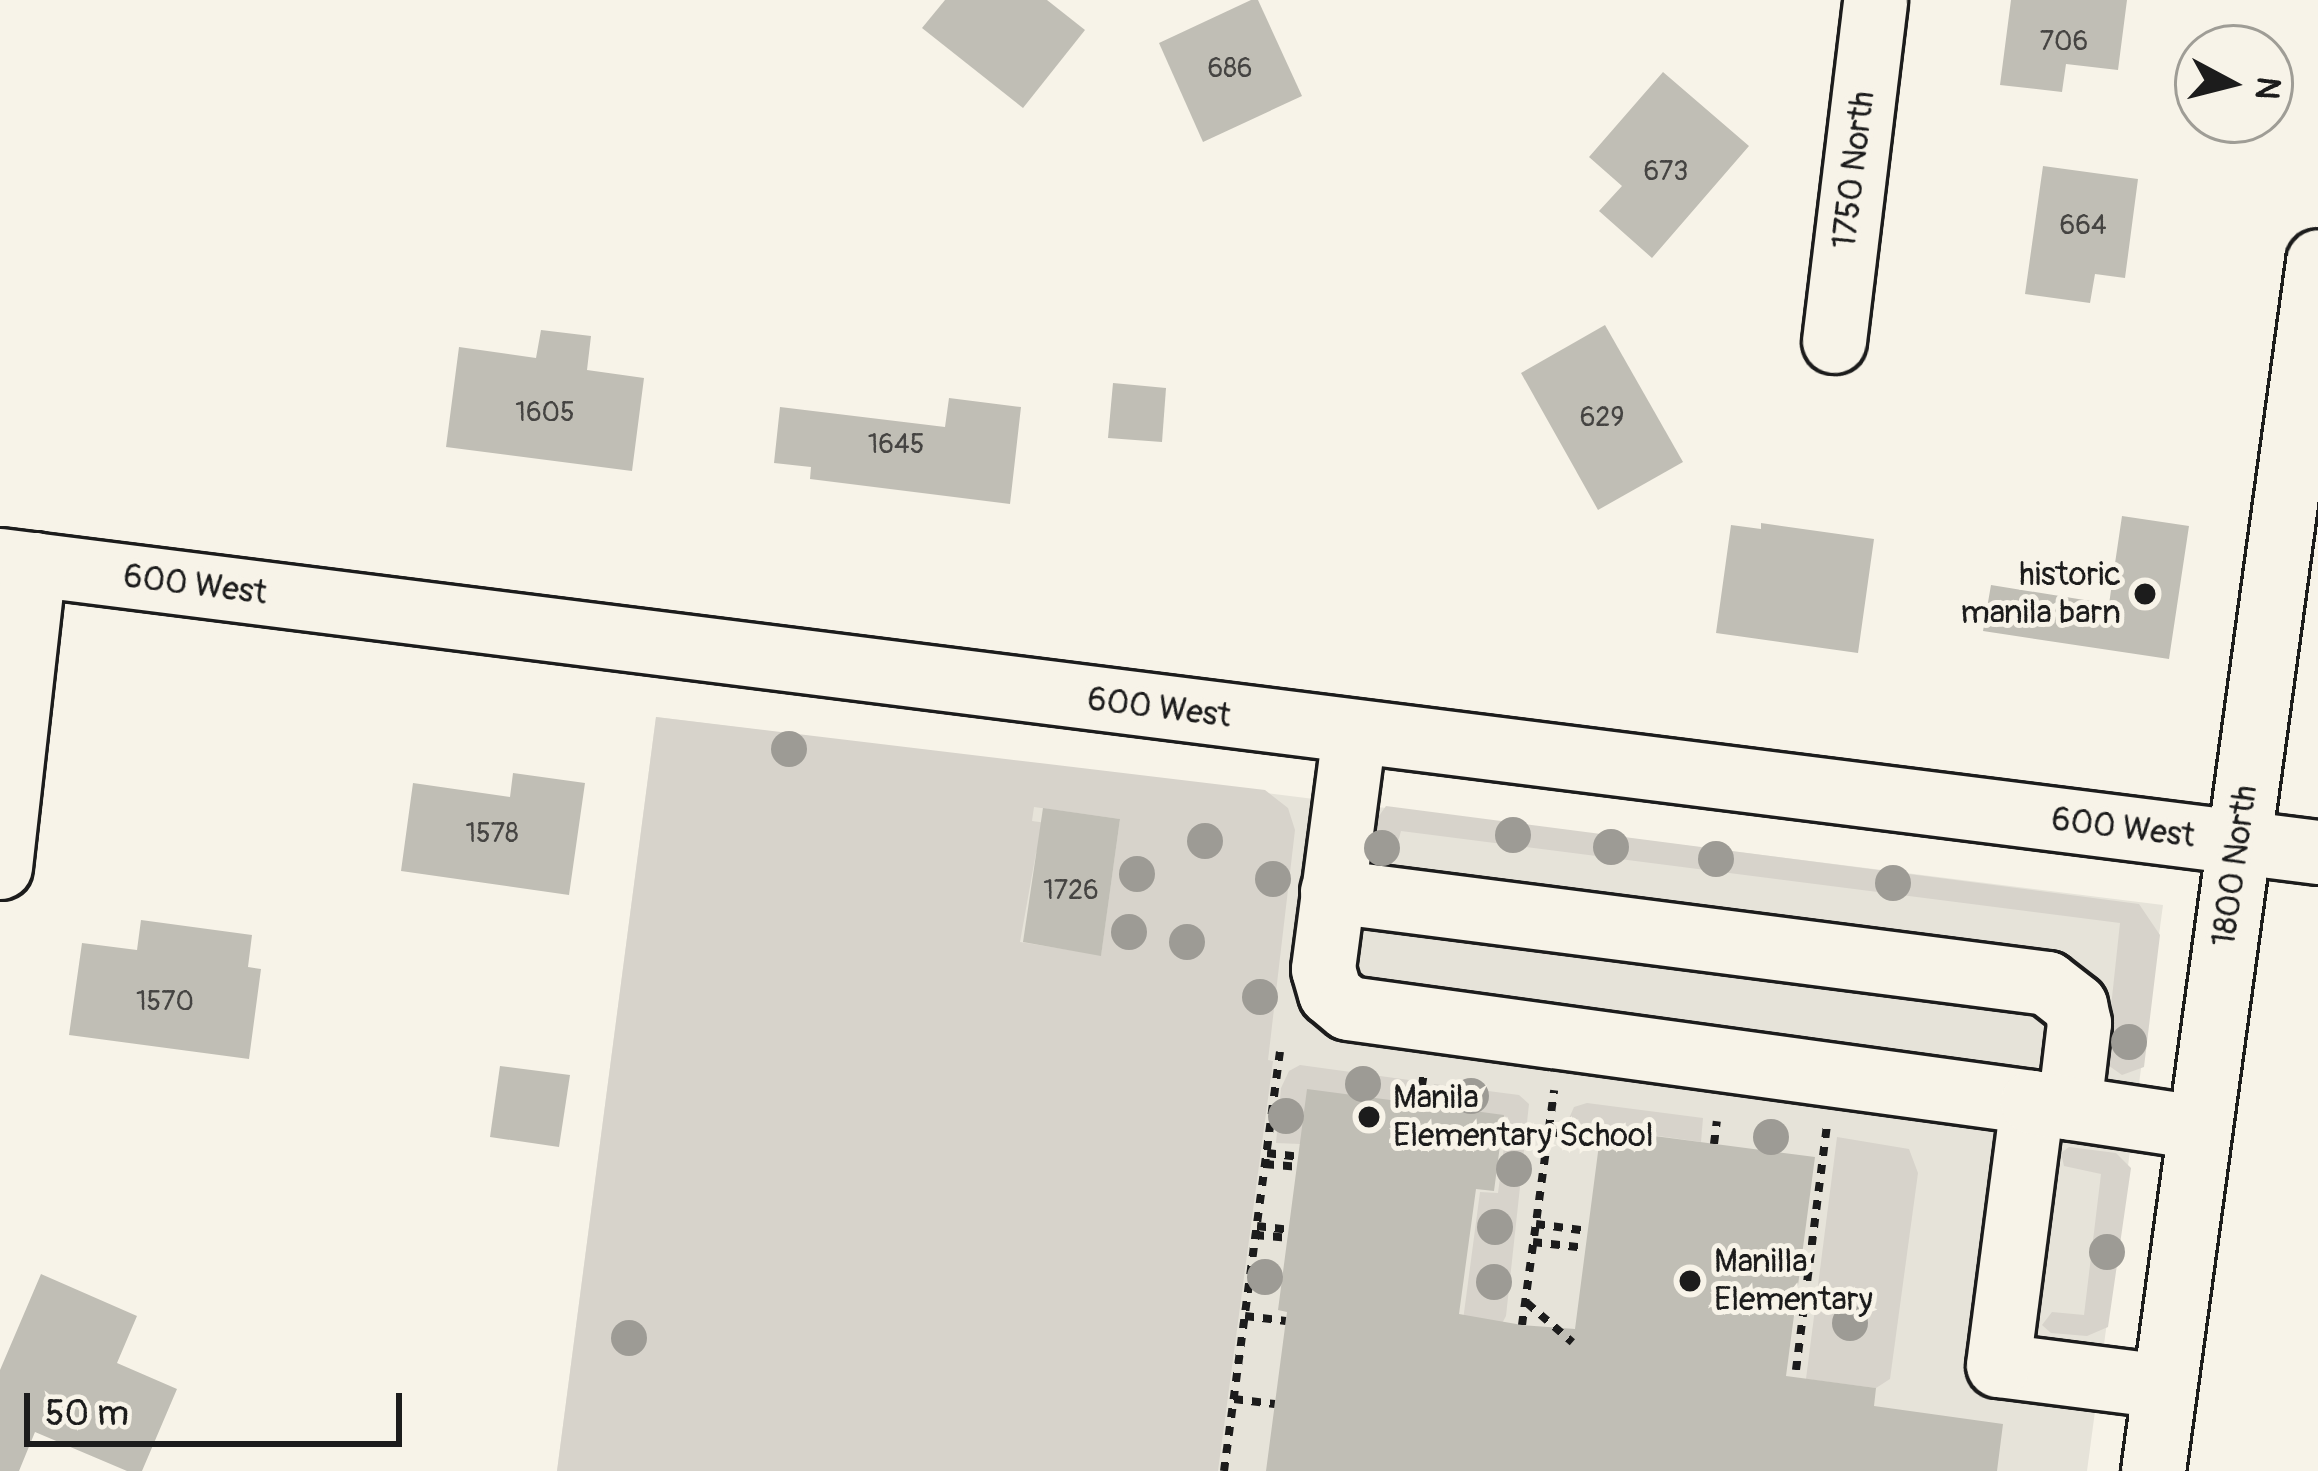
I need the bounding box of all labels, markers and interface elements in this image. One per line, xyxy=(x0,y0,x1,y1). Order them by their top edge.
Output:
north arrow xyxy=(2174,24,2294,144)
house number: 706 xyxy=(2040,26,2088,58)
house number: 686 xyxy=(1207,53,1253,85)
text: N xyxy=(2246,75,2289,102)
street label: 1750 North xyxy=(1825,89,1883,251)
house number: 673 xyxy=(1644,156,1688,188)
house number: 664 xyxy=(2059,210,2107,242)
house number: 1605 xyxy=(515,397,575,429)
house number: 629 xyxy=(1580,402,1624,434)
house number: 1645 xyxy=(868,429,924,461)
place label: historic manila barn xyxy=(1960,555,2121,633)
street label: 600 West xyxy=(121,557,269,613)
marker: historic manila barn xyxy=(2132,581,2158,607)
street label: 600 West xyxy=(1085,680,1233,736)
street label: 1800 North xyxy=(2204,783,2266,949)
street label: 600 West xyxy=(2049,800,2197,856)
house number: 1578 xyxy=(465,818,519,850)
house number: 1726 xyxy=(1043,875,1099,907)
house number: 1570 xyxy=(136,986,194,1018)
place label: Manila Elementary School xyxy=(1393,1078,1654,1156)
marker: Manila Elementary School xyxy=(1356,1104,1382,1130)
place label: Manilla Elementary xyxy=(1714,1242,1873,1320)
marker: Manilla Elementary xyxy=(1677,1268,1703,1294)
scale bar xyxy=(30,1369,408,1443)
text: 50 m xyxy=(45,1391,129,1436)

